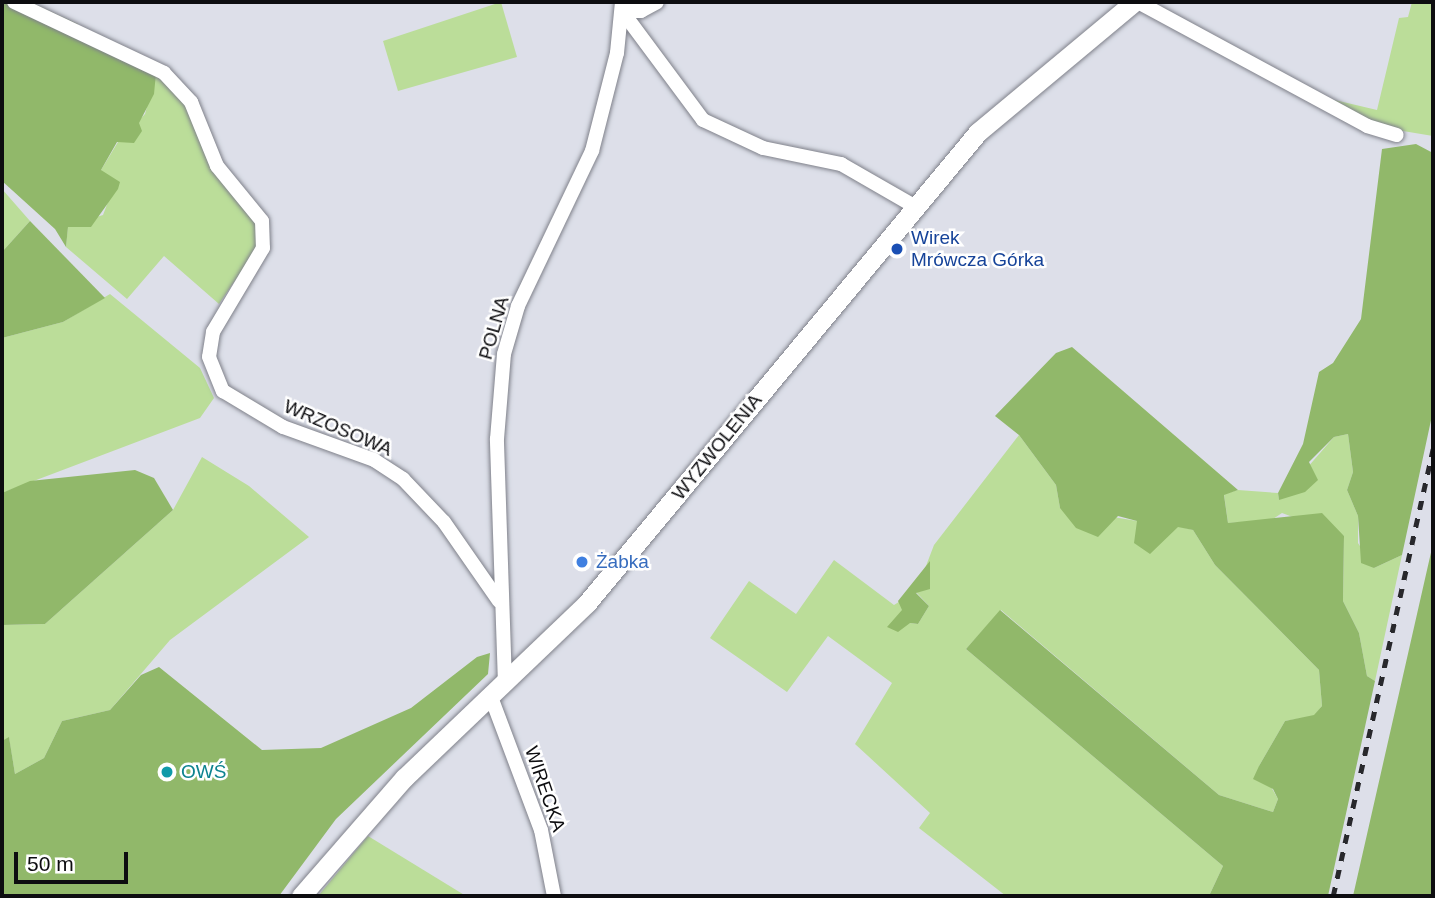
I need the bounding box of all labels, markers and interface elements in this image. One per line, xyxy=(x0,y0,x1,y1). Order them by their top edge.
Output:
place label: Wirek Mrówcza Górka xyxy=(911,227,1044,271)
marker: Wirek Mrówcza Górka xyxy=(889,241,905,257)
street label: POLNA xyxy=(474,294,514,362)
street label: WYZWOLENIA xyxy=(667,389,767,505)
street label: WRZOSOWA xyxy=(280,395,396,461)
place label: Żabka xyxy=(596,551,649,573)
marker: Żabka xyxy=(574,554,590,570)
street label: WIRECKA xyxy=(520,743,570,835)
place label: OWŚ xyxy=(181,761,226,783)
marker: OWŚ xyxy=(159,764,175,780)
scale bar xyxy=(18,838,131,882)
text: 50 m xyxy=(27,852,74,875)

